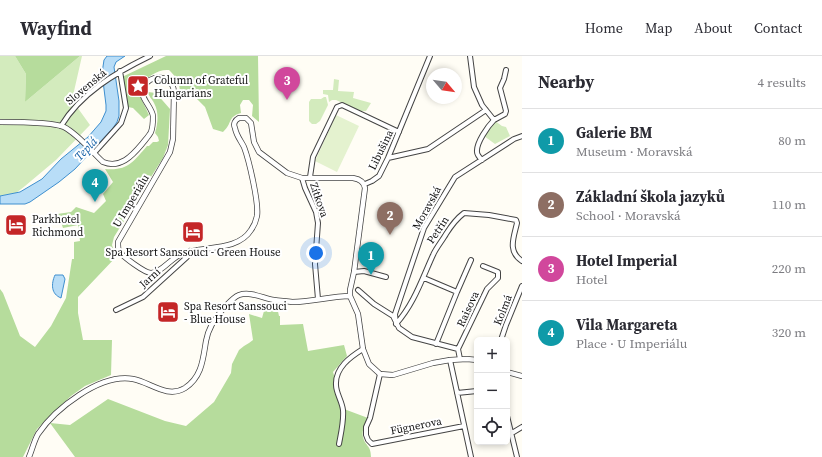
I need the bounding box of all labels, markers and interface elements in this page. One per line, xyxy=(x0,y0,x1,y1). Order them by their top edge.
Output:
text: Wayfind xyxy=(20,15,92,41)
text: Home xyxy=(585,18,623,38)
text: Map xyxy=(645,18,672,38)
text: About xyxy=(694,18,732,38)
text: Contact xyxy=(754,18,802,38)
street label: Slovenská xyxy=(63,65,110,108)
pin: 3 xyxy=(274,67,300,100)
north arrow xyxy=(426,68,462,104)
text: Nearby xyxy=(538,70,594,94)
place icon: Column of Grateful Hungarians xyxy=(125,73,151,99)
place label: Column of Grateful Hungarians xyxy=(154,73,248,101)
text: 4 results xyxy=(758,74,806,91)
text: Galerie BM xyxy=(576,122,652,143)
street label: Libušina xyxy=(365,127,397,173)
text: 1 xyxy=(547,132,555,149)
text: 80 m xyxy=(778,132,806,149)
water label: Teplá xyxy=(71,133,102,164)
text: Museum · Moravská xyxy=(576,143,693,160)
pin: 4 xyxy=(82,169,108,202)
street label: U Imperiálu xyxy=(109,171,153,230)
street label: Zítkova xyxy=(306,181,332,220)
street label: Moravská xyxy=(409,183,445,232)
text: Základní škola jazyků xyxy=(576,186,725,207)
text: 2 xyxy=(547,196,555,213)
text: 110 m xyxy=(772,196,806,213)
pin: 2 xyxy=(377,202,403,235)
text: School · Moravská xyxy=(576,207,681,224)
hotel icon: Parkhotel Richmond xyxy=(3,212,29,238)
place label: Parkhotel Richmond xyxy=(32,212,84,240)
street label: Petřín xyxy=(423,213,453,247)
hotel icon: Spa Resort Sanssouci - Green House xyxy=(180,219,206,245)
pin: 1 xyxy=(358,242,384,275)
your location xyxy=(306,243,326,263)
place label: Spa Resort Sanssouci - Green House xyxy=(105,245,281,260)
text: Hotel Imperial xyxy=(576,250,677,271)
text: 3 xyxy=(547,260,555,277)
text: 220 m xyxy=(772,260,806,277)
street label: Jarní xyxy=(135,264,164,292)
text: Hotel xyxy=(576,271,608,288)
street label: Raisova xyxy=(453,288,483,329)
street label: Kolmá xyxy=(490,292,516,328)
hotel icon: Spa Resort Sanssouci - Blue House xyxy=(155,299,181,325)
place label: Spa Resort Sanssouci - Blue House xyxy=(184,299,287,327)
text: Vila Margareta xyxy=(576,314,677,335)
text: 4 xyxy=(547,324,555,341)
text: 320 m xyxy=(772,324,806,341)
text: Place · U Imperiálu xyxy=(576,335,687,352)
map controls xyxy=(474,337,510,445)
button: + xyxy=(474,337,510,373)
button: − xyxy=(474,373,510,409)
button: locate xyxy=(474,409,510,445)
street label: Fügnerova xyxy=(389,414,443,438)

